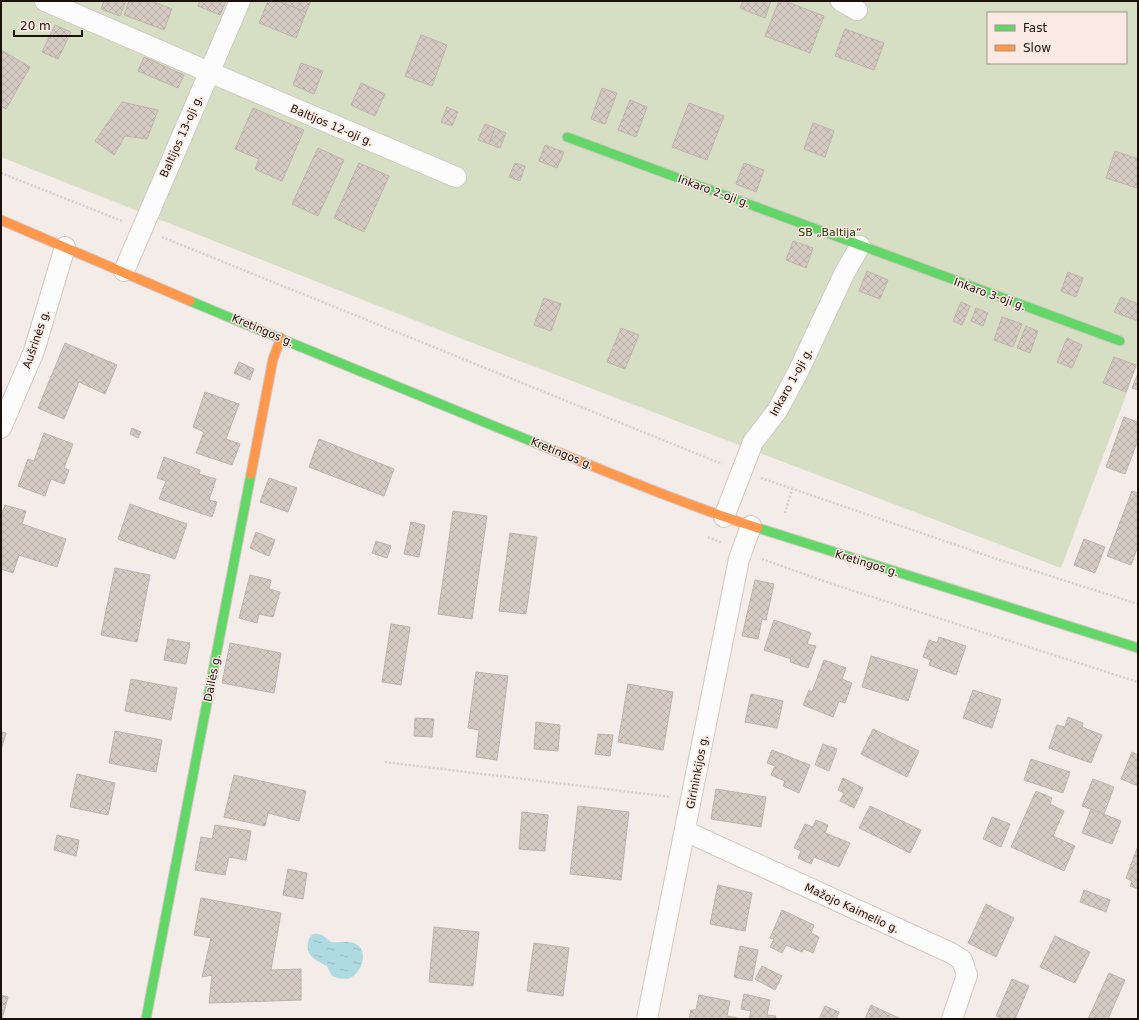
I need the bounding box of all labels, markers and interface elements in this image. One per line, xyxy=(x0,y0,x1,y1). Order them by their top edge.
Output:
scale bar xyxy=(14,12,82,38)
legend xyxy=(987,12,1127,64)
text: 20 m xyxy=(20,19,51,33)
text: Fast xyxy=(1023,21,1047,35)
text: Slow xyxy=(1023,41,1051,55)
street label: Baltijos 13-oji g. xyxy=(157,93,205,179)
street label: Baltijos 12-oji g. xyxy=(288,102,375,149)
street label: Inkaro 2-oji g. xyxy=(676,172,752,211)
park label: SB „Baltija“ xyxy=(798,226,862,239)
street label: Inkaro 3-oji g. xyxy=(952,275,1028,314)
street label: Aušrinės g. xyxy=(20,308,53,370)
street label: Kretingos g. xyxy=(230,312,296,349)
street label: Inkaro 1-oji g. xyxy=(767,346,815,418)
street label: Kretingos g. xyxy=(529,435,595,472)
street label: Kretingos g. xyxy=(833,548,900,579)
street label: Dailės g. xyxy=(202,653,223,703)
street label: Girininkijos g. xyxy=(684,734,711,810)
street label: Mažojo Kaimelio g. xyxy=(802,881,901,936)

